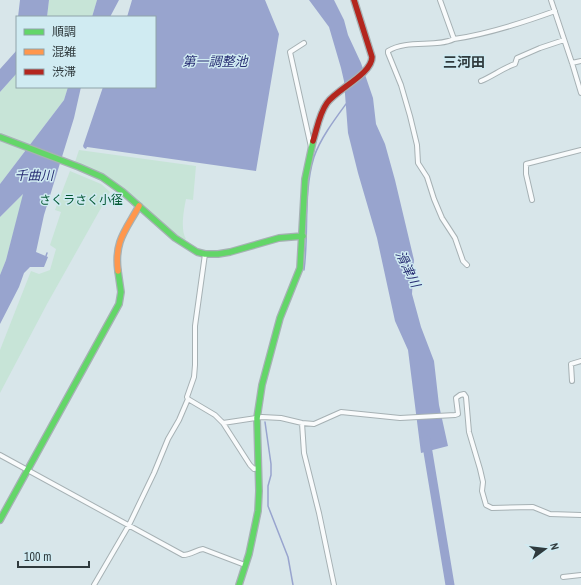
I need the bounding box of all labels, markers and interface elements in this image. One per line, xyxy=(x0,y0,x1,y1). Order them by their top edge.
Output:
legend xyxy=(16,16,156,88)
text: 順調 xyxy=(52,24,76,40)
text: 混雑 xyxy=(52,44,76,60)
water label: 第一調整池 xyxy=(182,53,249,70)
district label: 三河田 xyxy=(443,53,485,71)
text: 渋滞 xyxy=(52,64,76,80)
water label: 千曲川 xyxy=(14,167,55,184)
park label: さくラさく小径 xyxy=(39,192,123,208)
water label: 滑津川 xyxy=(392,248,425,292)
north arrow xyxy=(525,529,565,569)
text: N xyxy=(547,541,562,551)
scale bar xyxy=(18,543,89,569)
text: 100 m xyxy=(24,549,51,565)

